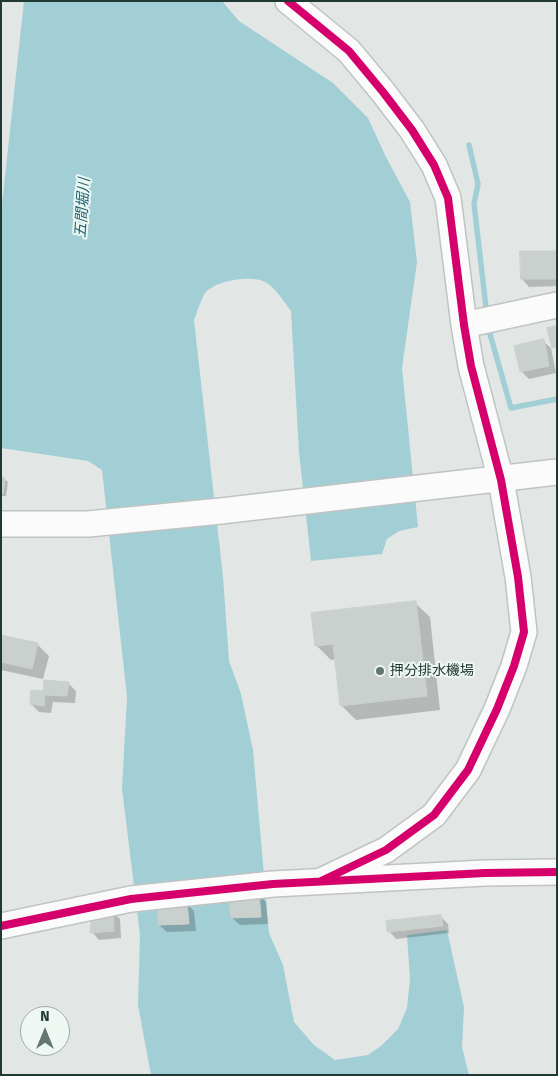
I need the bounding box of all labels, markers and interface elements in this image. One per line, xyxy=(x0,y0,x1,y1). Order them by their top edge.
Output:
water label: 五間堀川 xyxy=(72,177,94,239)
place label: 押分排水機場 xyxy=(390,663,474,679)
marker: 押分排水機場 xyxy=(374,665,386,677)
north arrow xyxy=(20,1006,70,1056)
text: N xyxy=(40,1008,50,1025)

